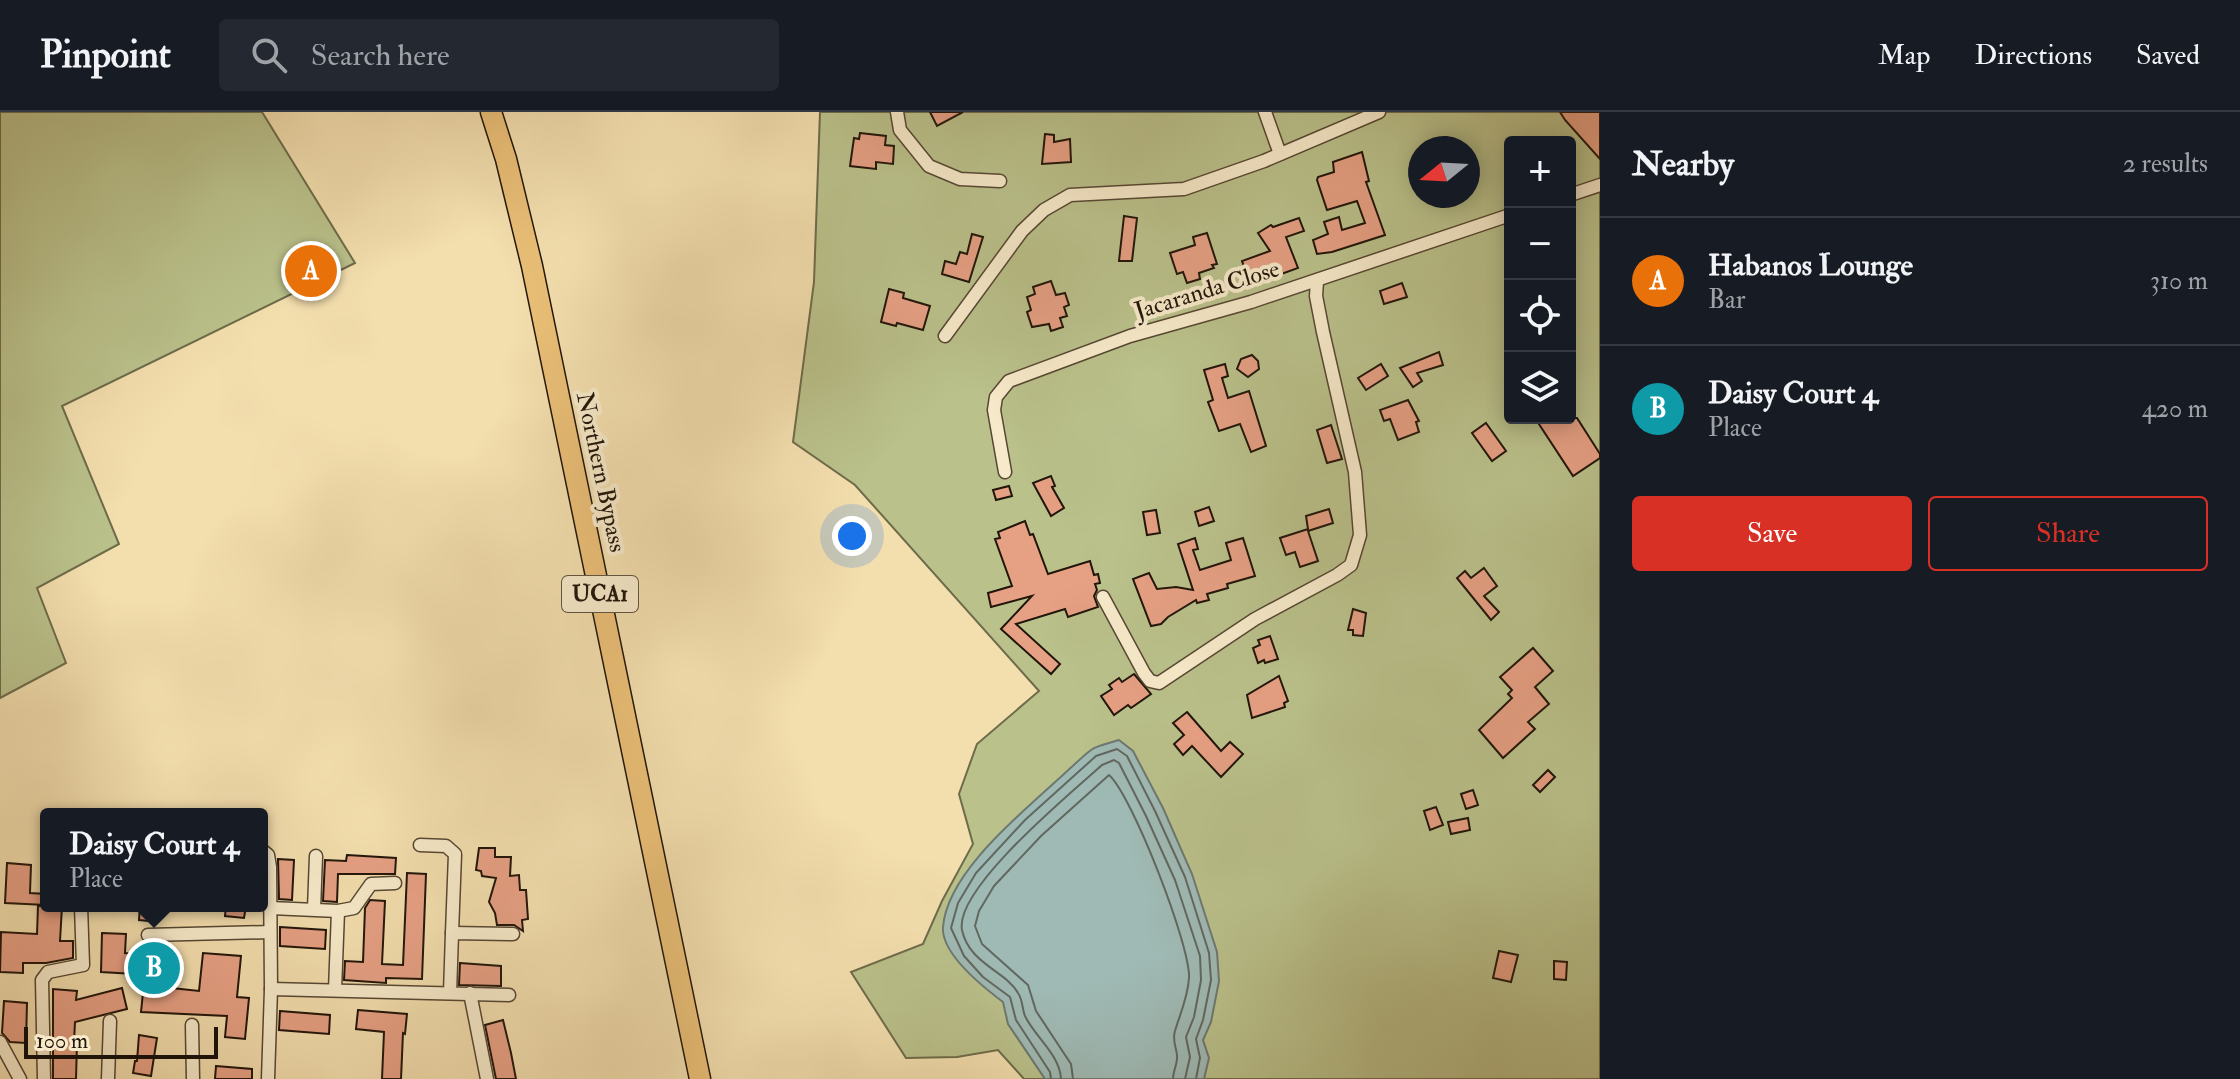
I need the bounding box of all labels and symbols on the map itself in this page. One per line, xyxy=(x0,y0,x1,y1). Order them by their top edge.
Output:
north arrow xyxy=(1408,136,1480,208)
pin: A xyxy=(285,241,337,301)
street label: Jacaranda Close xyxy=(1130,253,1283,327)
street label: Northern Bypass xyxy=(569,389,633,555)
your location xyxy=(832,516,872,556)
road number: UCA1 xyxy=(562,576,638,612)
pin: B xyxy=(128,938,180,998)
scale bar xyxy=(24,1023,218,1059)

